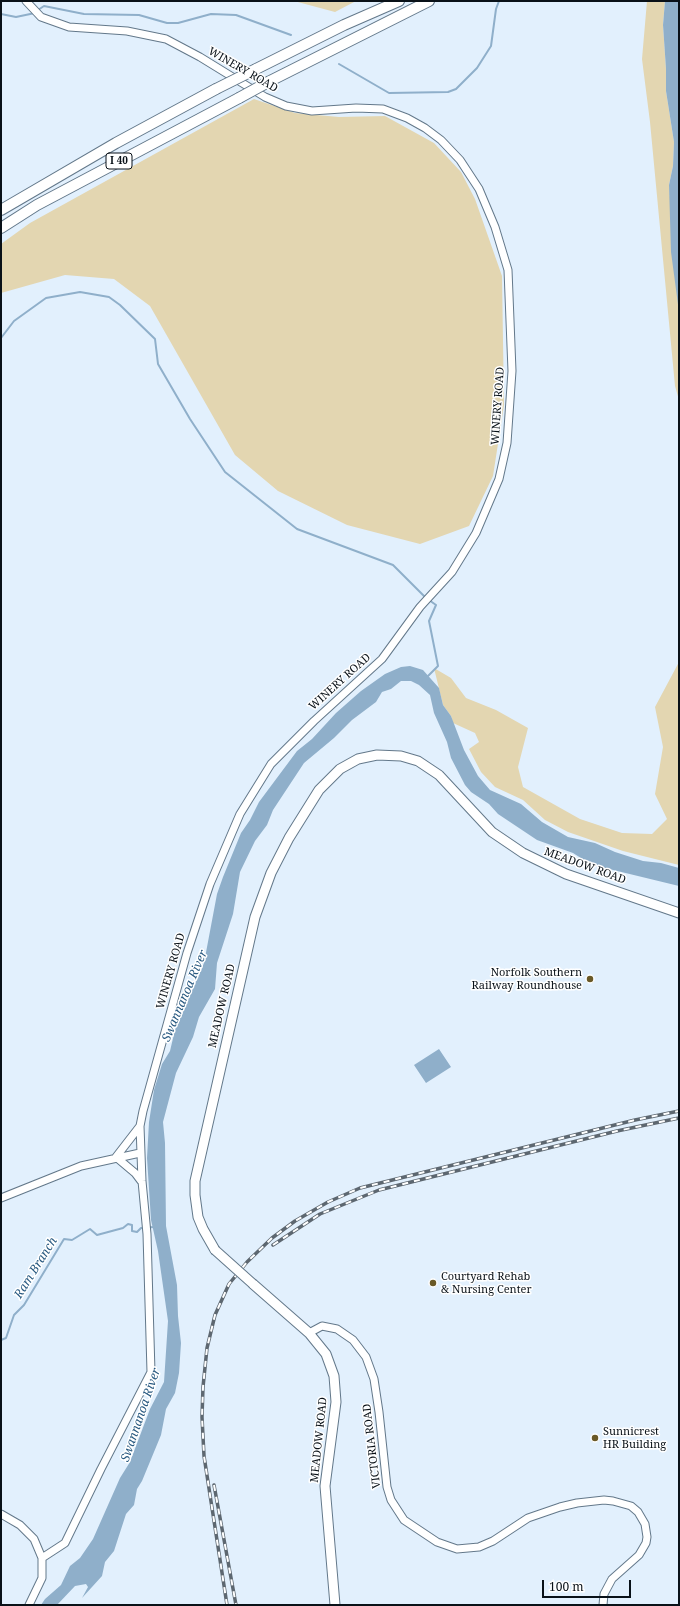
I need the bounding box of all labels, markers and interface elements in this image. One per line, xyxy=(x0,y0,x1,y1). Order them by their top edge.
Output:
street label: WINERY ROAD xyxy=(206,45,280,95)
road number: I 40 xyxy=(106,153,132,169)
street label: WINERY ROAD xyxy=(489,367,507,445)
street label: WINERY ROAD xyxy=(307,651,373,713)
street label: MEADOW ROAD xyxy=(542,845,628,887)
street label: WINERY ROAD xyxy=(154,932,188,1010)
water label: Swannanoa River xyxy=(159,948,211,1044)
street label: MEADOW ROAD xyxy=(206,963,238,1049)
place label: Norfolk Southern Railway Roundhouse xyxy=(472,966,582,992)
marker: Norfolk Southern Railway Roundhouse xyxy=(585,974,595,984)
water label: Ram Branch xyxy=(12,1235,60,1301)
place label: Courtyard Rehab & Nursing Center xyxy=(441,1270,532,1296)
marker: Courtyard Rehab & Nursing Center xyxy=(428,1278,438,1288)
water label: Swannanoa River xyxy=(118,1366,164,1464)
street label: MEADOW ROAD xyxy=(308,1397,330,1483)
street label: VICTORIA ROAD xyxy=(360,1403,384,1489)
place label: Sunnicrest HR Building xyxy=(603,1425,666,1451)
marker: Sunnicrest HR Building xyxy=(590,1433,600,1443)
scale bar xyxy=(544,1572,633,1598)
text: 100 m xyxy=(549,1578,584,1595)

